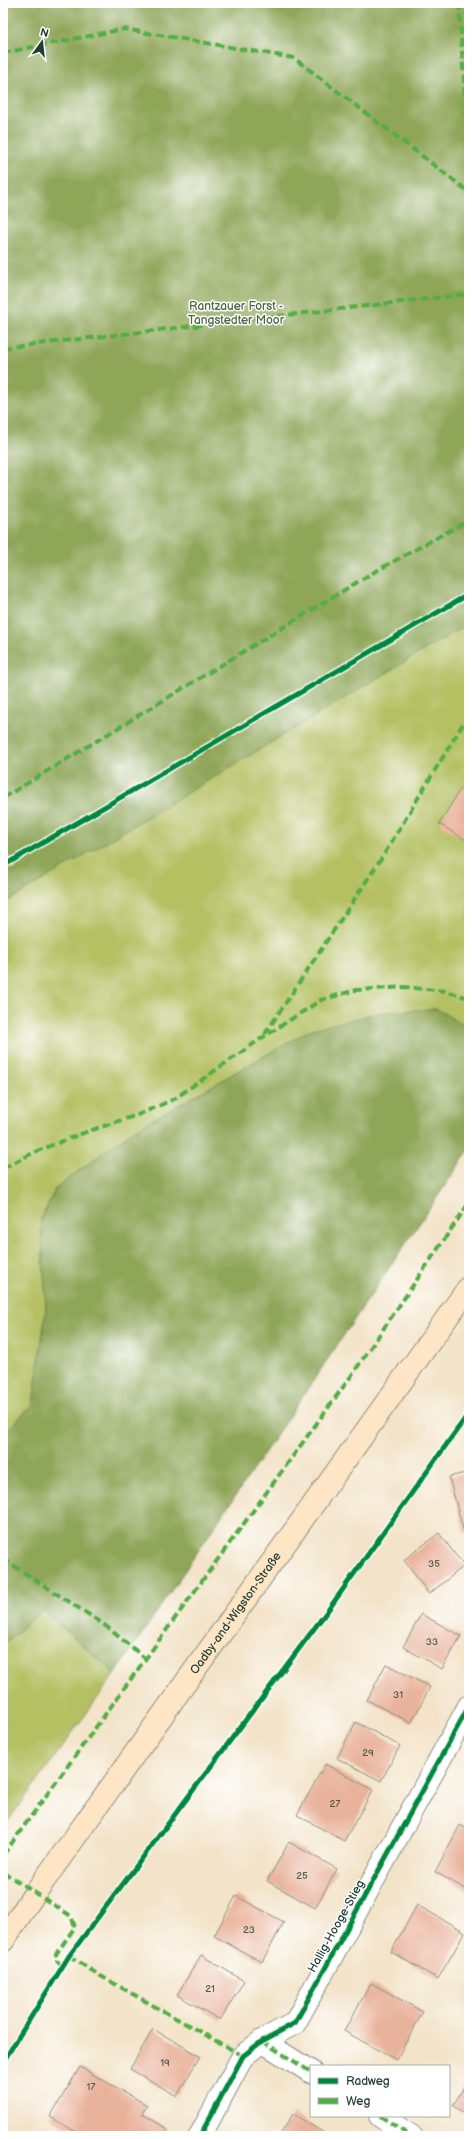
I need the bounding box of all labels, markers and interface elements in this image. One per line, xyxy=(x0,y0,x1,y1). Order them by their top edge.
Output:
north arrow xyxy=(22,22,62,62)
text: N xyxy=(39,25,50,40)
park label: Rantzauer Forst - Tangstedter Moor xyxy=(188,299,285,328)
street label: Oadby-and-Wigston-Straße xyxy=(187,1549,285,1677)
house number: 35 xyxy=(428,1558,440,1570)
house number: 33 xyxy=(426,1636,438,1648)
house number: 31 xyxy=(393,1689,403,1701)
house number: 29 xyxy=(362,1747,374,1759)
house number: 27 xyxy=(330,1798,340,1810)
house number: 25 xyxy=(296,1870,308,1882)
street label: Hallig-Hooge-Stieg xyxy=(305,1877,368,1975)
house number: 23 xyxy=(243,1924,255,1936)
house number: 21 xyxy=(205,1983,215,1995)
house number: 19 xyxy=(160,2057,170,2069)
legend xyxy=(310,2065,450,2117)
text: Radweg xyxy=(346,2074,390,2089)
house number: 17 xyxy=(87,2081,95,2093)
text: Weg xyxy=(346,2094,370,2109)

